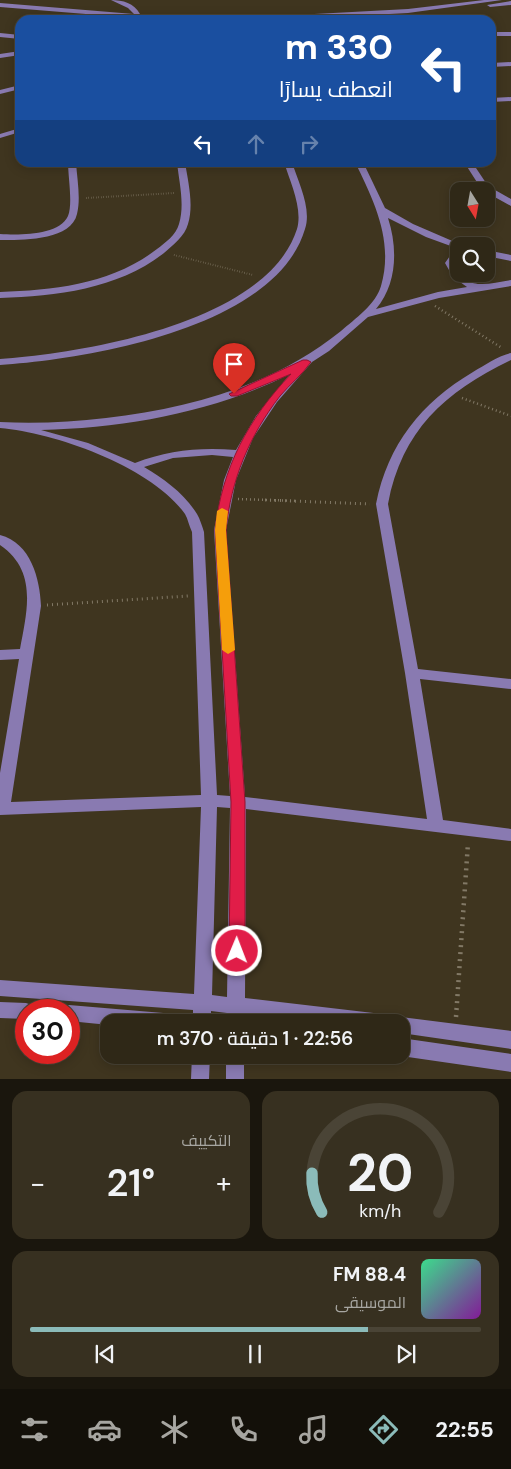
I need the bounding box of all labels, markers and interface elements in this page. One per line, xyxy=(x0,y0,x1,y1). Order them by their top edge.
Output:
text: 330 m xyxy=(285,24,393,70)
icon: left xyxy=(411,35,476,100)
text: انعطف يسارًا xyxy=(279,75,393,104)
icon: left xyxy=(189,130,217,158)
icon: ahead xyxy=(242,130,270,158)
icon: right xyxy=(295,130,323,158)
north arrow xyxy=(450,182,495,228)
map controls xyxy=(450,182,495,282)
button: search xyxy=(450,237,495,282)
pin xyxy=(213,343,255,394)
icon: arrive xyxy=(220,350,248,378)
position arrow xyxy=(210,924,262,976)
speed limit sign: 30 xyxy=(15,999,80,1064)
text: 22:56 · 1 دقيقة · 370 m xyxy=(157,1026,353,1051)
text: التكييف xyxy=(181,1130,232,1151)
text: 20 xyxy=(347,1139,413,1207)
text: 21° xyxy=(106,1158,155,1208)
text: − xyxy=(30,1165,45,1202)
text: + xyxy=(216,1165,232,1202)
text: km/h xyxy=(359,1199,401,1223)
text: 88.4 FM xyxy=(333,1262,406,1287)
text: الموسيقى xyxy=(335,1292,406,1313)
icon: previous xyxy=(91,1340,119,1368)
icon: pause xyxy=(241,1340,269,1368)
icon: next xyxy=(392,1340,420,1368)
icon: filters xyxy=(17,1412,52,1447)
icon: car xyxy=(87,1412,122,1447)
icon: climate xyxy=(157,1412,192,1447)
icon: phone xyxy=(226,1412,261,1447)
icon: music xyxy=(296,1412,331,1447)
icon: directions xyxy=(366,1412,401,1447)
text: 22:55 xyxy=(435,1415,494,1444)

